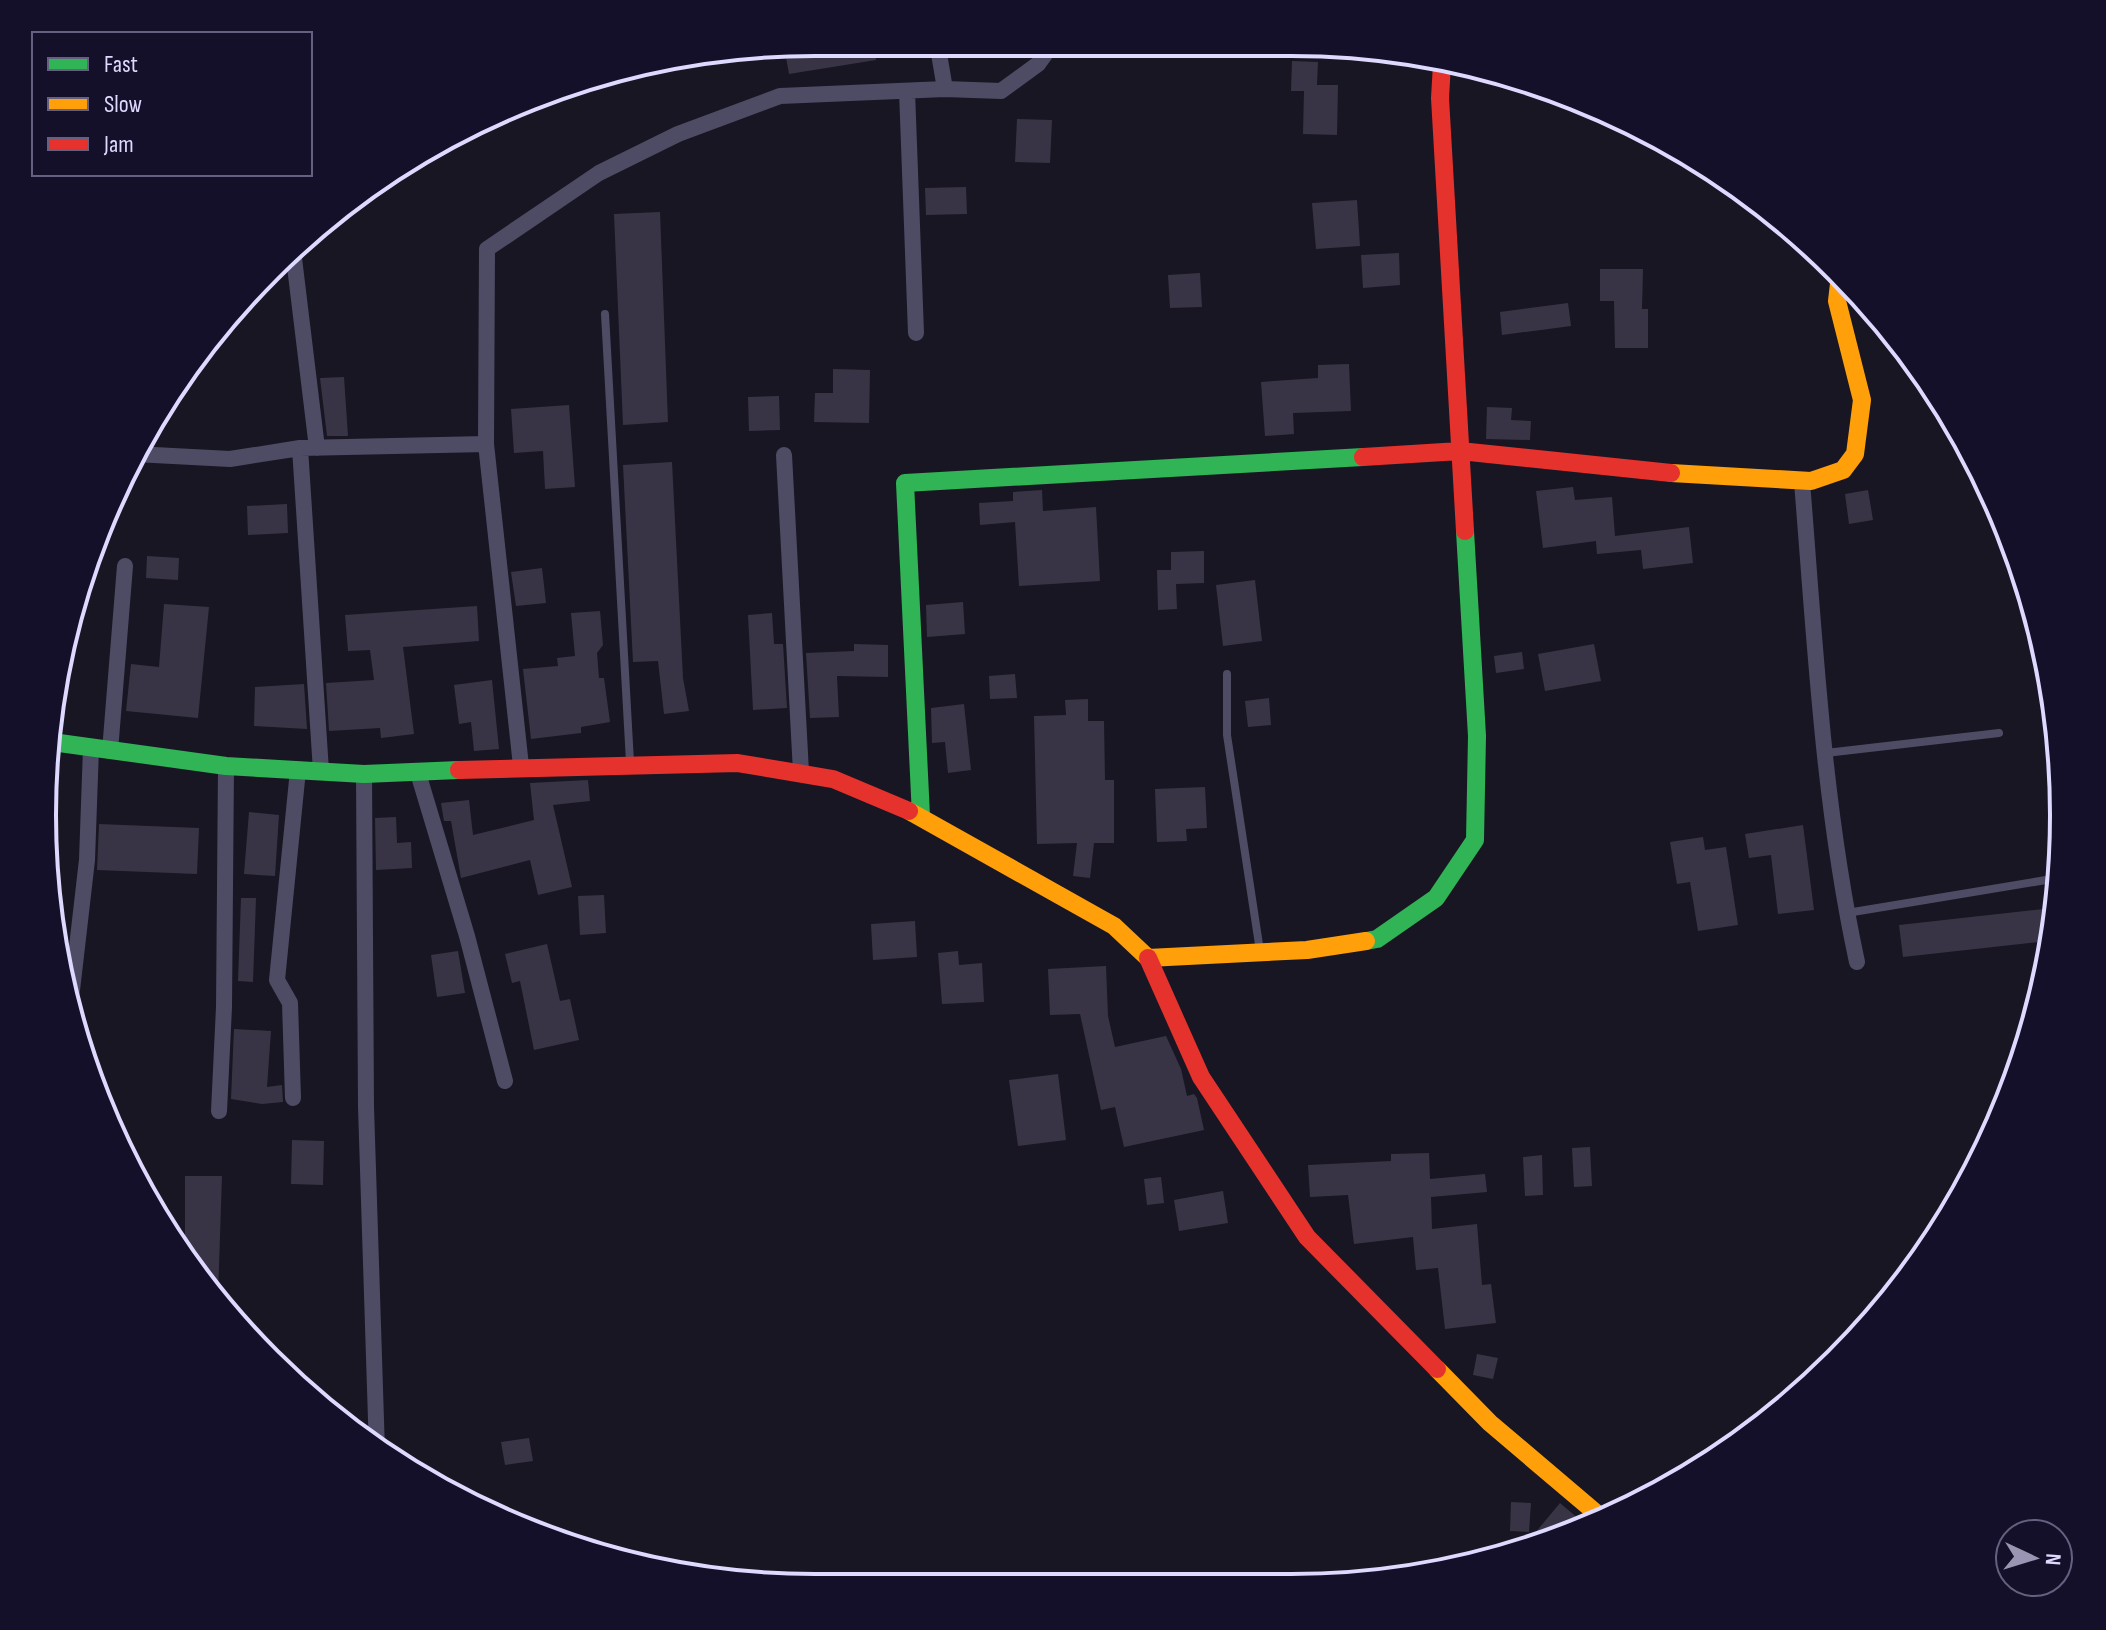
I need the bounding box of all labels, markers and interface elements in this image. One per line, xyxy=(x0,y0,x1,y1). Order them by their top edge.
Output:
legend xyxy=(32,32,312,176)
text: Fast xyxy=(104,50,138,79)
text: Slow xyxy=(104,90,142,119)
text: Jam xyxy=(103,130,134,159)
north arrow xyxy=(1994,1518,2074,1598)
text: N xyxy=(2039,1552,2066,1566)

